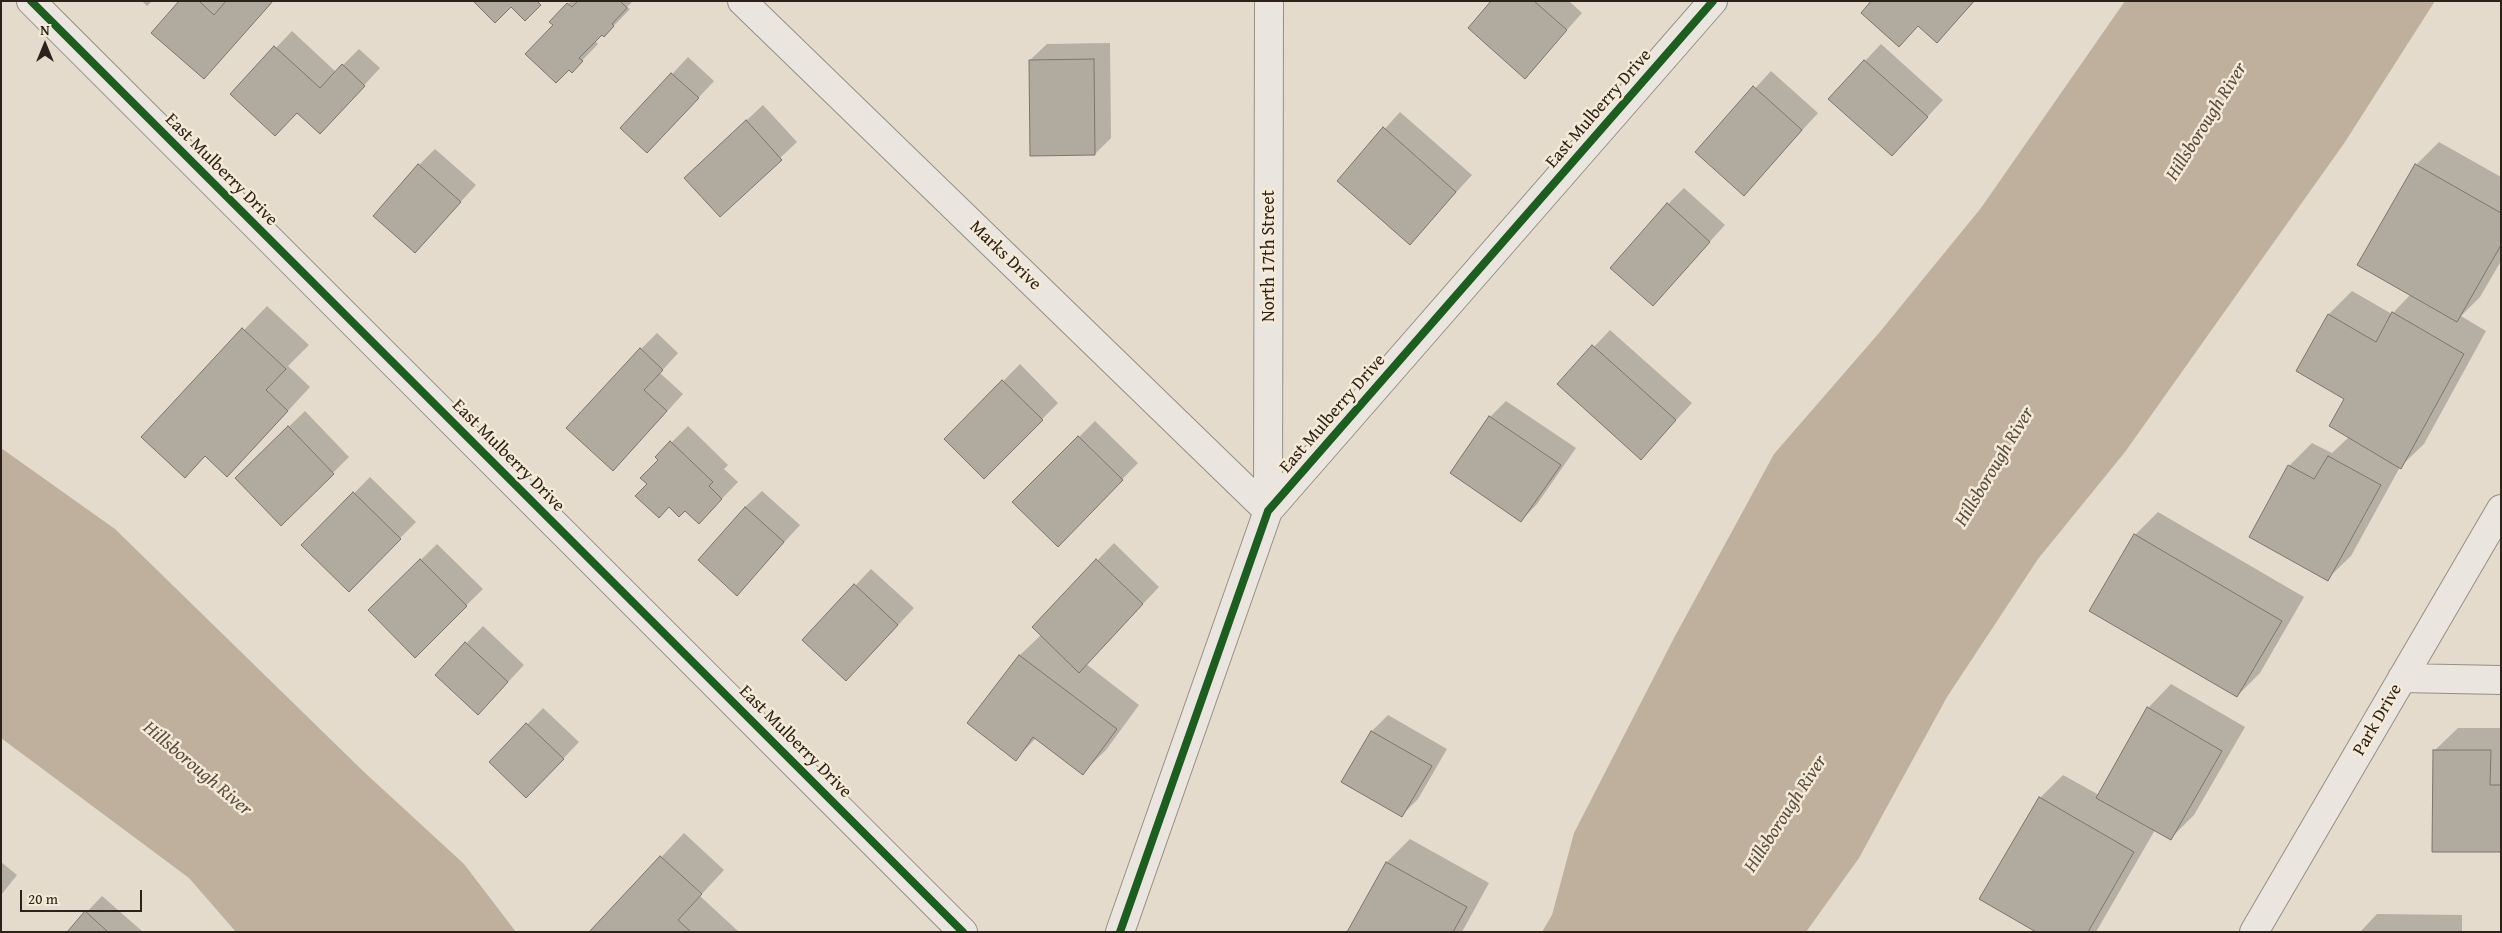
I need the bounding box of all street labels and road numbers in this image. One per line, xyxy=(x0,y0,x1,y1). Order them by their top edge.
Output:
street label: East Mulberry Drive xyxy=(1541,45,1657,173)
street label: East Mulberry Drive xyxy=(160,109,282,231)
street label: North 17th Street xyxy=(1258,190,1280,322)
street label: Marks Drive xyxy=(965,217,1045,295)
street label: East Mulberry Drive xyxy=(1275,350,1391,478)
street label: East Mulberry Drive xyxy=(447,395,569,517)
street label: Park Drive xyxy=(2349,680,2407,760)
street label: East Mulberry Drive xyxy=(734,681,856,803)

